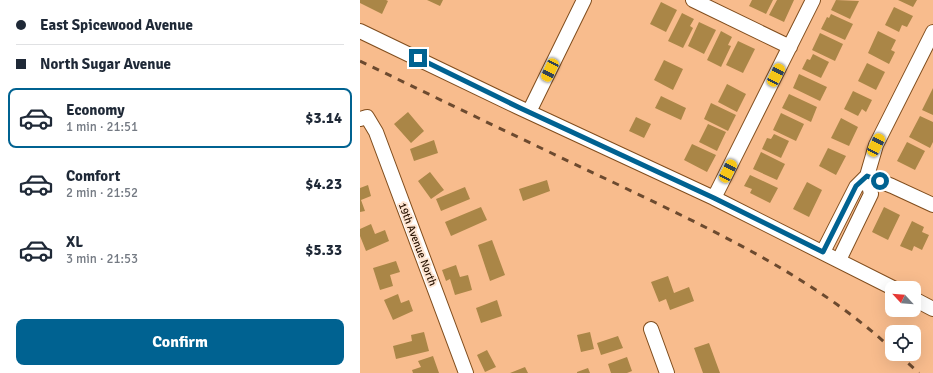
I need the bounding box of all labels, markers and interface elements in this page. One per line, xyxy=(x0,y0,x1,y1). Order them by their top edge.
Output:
text: East Spicewood Avenue xyxy=(40,16,193,34)
route end xyxy=(409,49,427,67)
text: North Sugar Avenue xyxy=(40,55,171,73)
car xyxy=(539,57,561,83)
car xyxy=(765,62,787,88)
icon: car xyxy=(18,100,54,136)
text: Economy xyxy=(66,101,125,119)
text: $3.14 xyxy=(305,109,342,127)
text: 1 min · 21:51 xyxy=(66,119,138,135)
car xyxy=(865,132,887,158)
car xyxy=(717,158,739,184)
icon: car xyxy=(18,166,54,202)
text: Comfort xyxy=(66,167,120,185)
route start xyxy=(871,172,889,190)
text: $4.23 xyxy=(305,175,342,193)
text: 2 min · 21:52 xyxy=(66,185,138,201)
street label: 19th Avenue North xyxy=(396,201,439,288)
icon: car xyxy=(18,232,54,268)
text: XL xyxy=(66,233,83,251)
text: $5.33 xyxy=(305,241,342,259)
text: 3 min · 21:53 xyxy=(66,251,138,267)
north arrow xyxy=(885,281,921,317)
map controls xyxy=(885,281,921,361)
button: Confirm xyxy=(16,319,344,365)
button: locate xyxy=(885,325,921,361)

